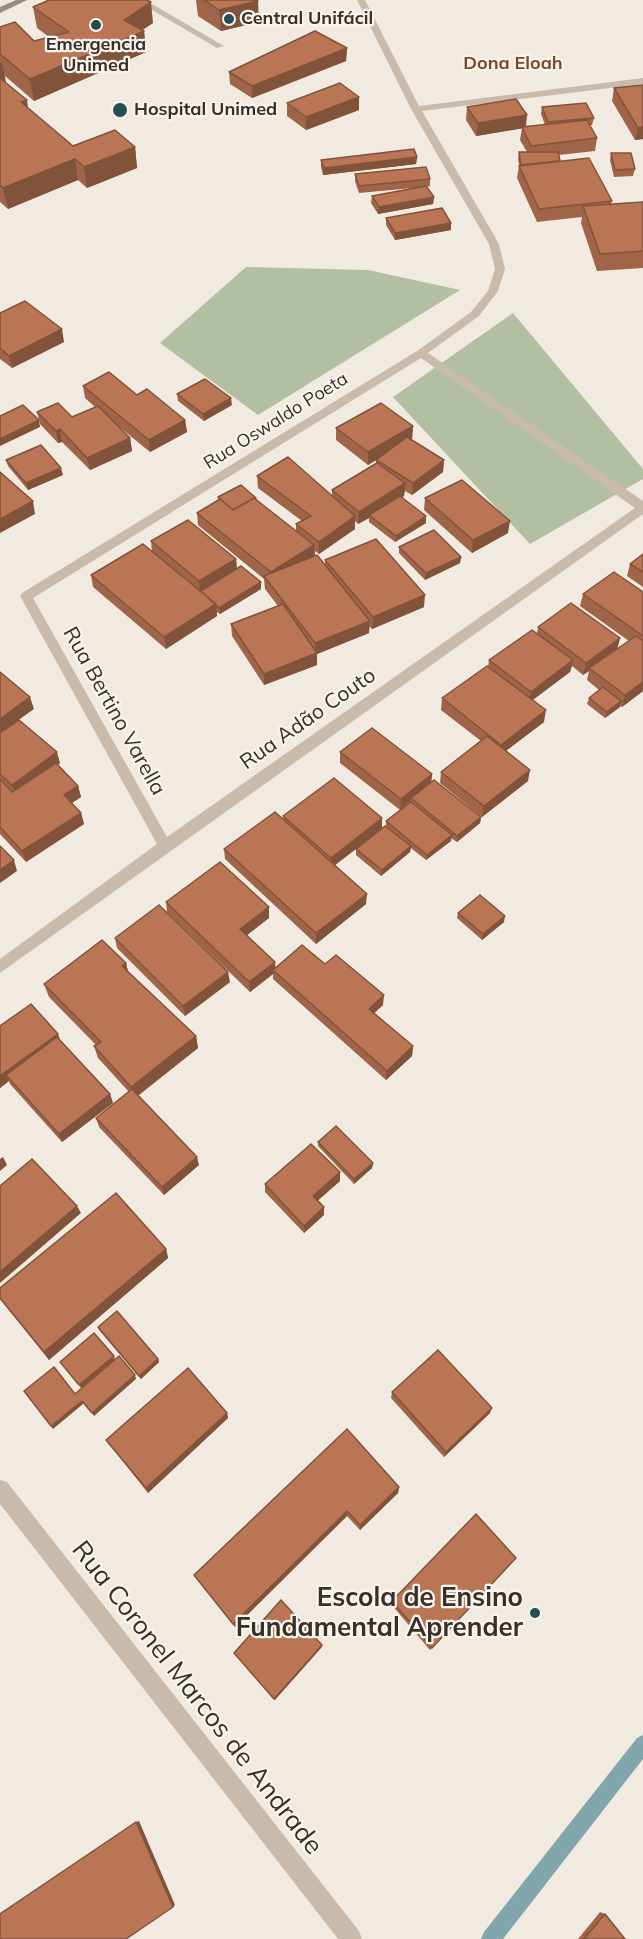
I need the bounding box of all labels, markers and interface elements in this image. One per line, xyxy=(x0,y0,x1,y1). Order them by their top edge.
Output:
place label: Central Unifácil xyxy=(241,8,373,30)
marker: Central Unifácil xyxy=(222,12,236,26)
marker: Emergencia Unimed xyxy=(89,18,103,32)
place label: Emergencia Unimed xyxy=(46,34,146,76)
district label: Dona Eloah xyxy=(463,53,563,75)
place label: Hospital Unimed xyxy=(134,99,277,121)
marker: Hospital Unimed xyxy=(111,101,129,119)
street label: Rua Oswaldo Poeta xyxy=(200,368,352,474)
street label: Rua Bertino Varella xyxy=(57,623,171,799)
street label: Rua Adão Couto xyxy=(235,663,381,775)
street label: Rua Coronel Marcos de Andrade xyxy=(65,1535,329,1861)
place label: Escola de Ensino Fundamental Aprender xyxy=(236,1582,523,1643)
marker: Escola de Ensino Fundamental Aprender xyxy=(528,1606,542,1620)

